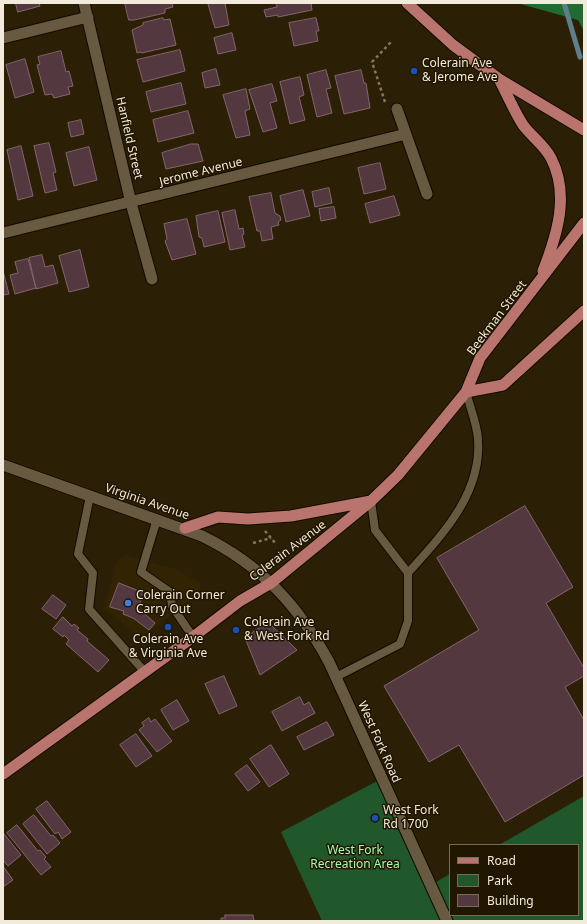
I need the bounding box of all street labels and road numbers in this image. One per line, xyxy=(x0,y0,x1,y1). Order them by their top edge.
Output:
street label: Hanfield Street xyxy=(113,95,145,181)
street label: Jerome Avenue xyxy=(158,155,244,189)
street label: Beekman Street xyxy=(464,278,530,358)
street label: Virginia Avenue xyxy=(103,481,191,523)
street label: Colerain Avenue xyxy=(247,518,329,584)
street label: West Fork Road xyxy=(355,699,403,785)

